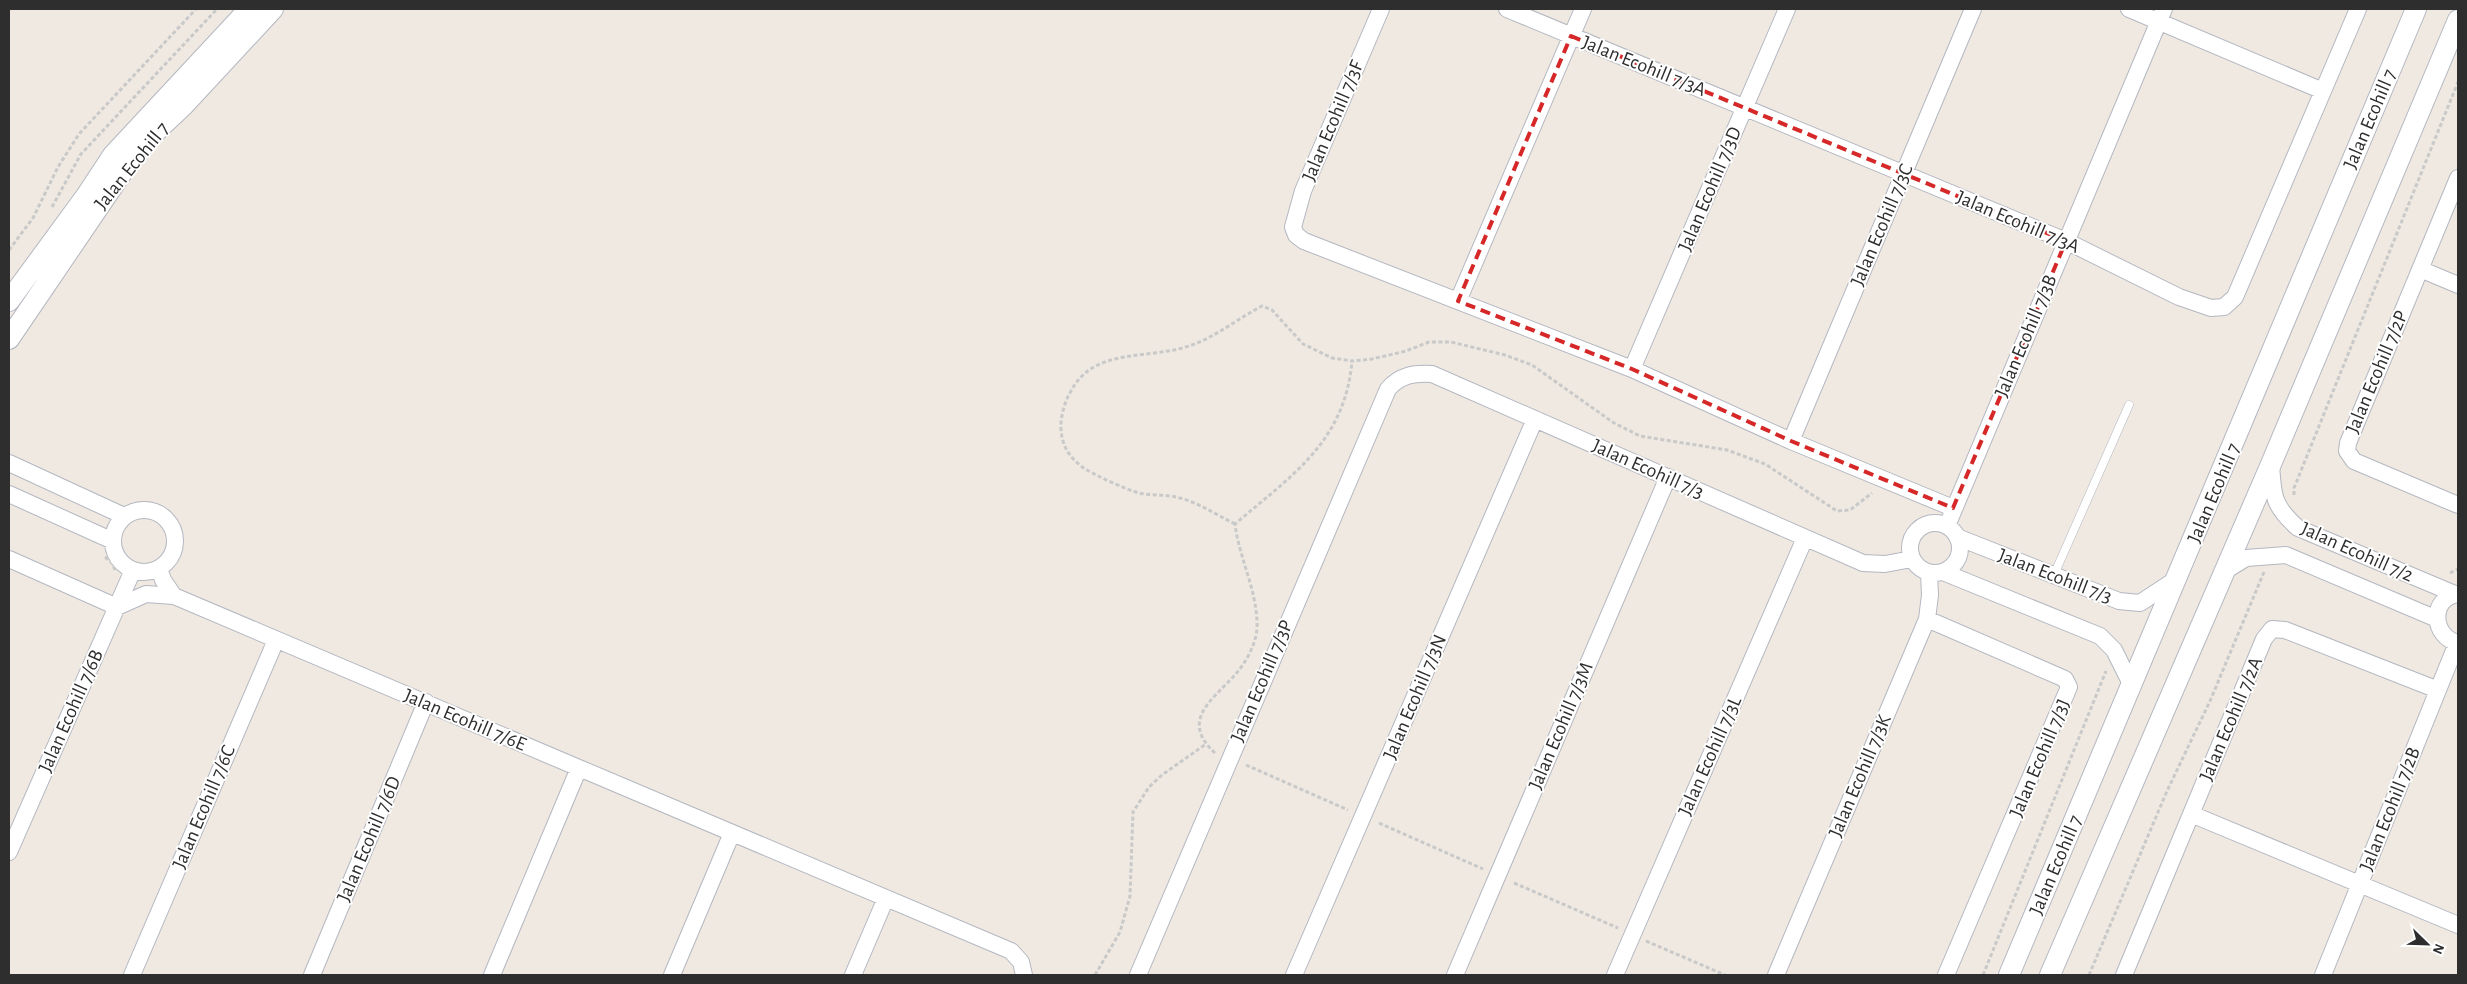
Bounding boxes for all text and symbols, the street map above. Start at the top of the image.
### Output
street label: Jalan Ecohill 7/3A [1579,32,1709,100]
street label: Jalan Ecohill 7/3F [1299,58,1367,184]
street label: Jalan Ecohill 7 [2340,66,2400,172]
street label: Jalan Ecohill 7 [91,118,173,214]
street label: Jalan Ecohill 7/3D [1675,124,1745,254]
street label: Jalan Ecohill 7/3C [1847,161,1917,289]
street label: Jalan Ecohill 7/3A [1954,187,2083,257]
street label: Jalan Ecohill 7/3B [1991,272,2061,400]
street label: Jalan Ecohill 7/2P [2342,308,2412,436]
street label: Jalan Ecohill 7/3 [1589,435,1707,503]
street label: Jalan Ecohill 7 [2184,440,2244,546]
street label: Jalan Ecohill 7/2 [2298,518,2416,586]
street label: Jalan Ecohill 7/3 [1995,545,2115,607]
street label: Jalan Ecohill 7/3P [1227,617,1297,745]
street label: Jalan Ecohill 7/3N [1380,632,1450,762]
street label: Jalan Ecohill 7/6B [35,647,107,775]
street label: Jalan Ecohill 7/2A [2196,654,2266,784]
street label: Jalan Ecohill 7/3M [1525,660,1597,792]
street label: Jalan Ecohill 7/6E [401,685,529,755]
street label: Jalan Ecohill 7/3L [1675,693,1746,819]
street label: Jalan Ecohill 7/3J [2006,696,2074,820]
street label: Jalan Ecohill 7/3K [1825,712,1895,840]
street label: Jalan Ecohill 7/6C [169,743,239,871]
street label: Jalan Ecohill 7/2B [2356,744,2424,874]
street label: Jalan Ecohill 7/6D [334,773,404,905]
street label: Jalan Ecohill 7 [2026,812,2086,918]
north arrow [2402,919,2452,969]
text: N [2430,941,2446,956]

